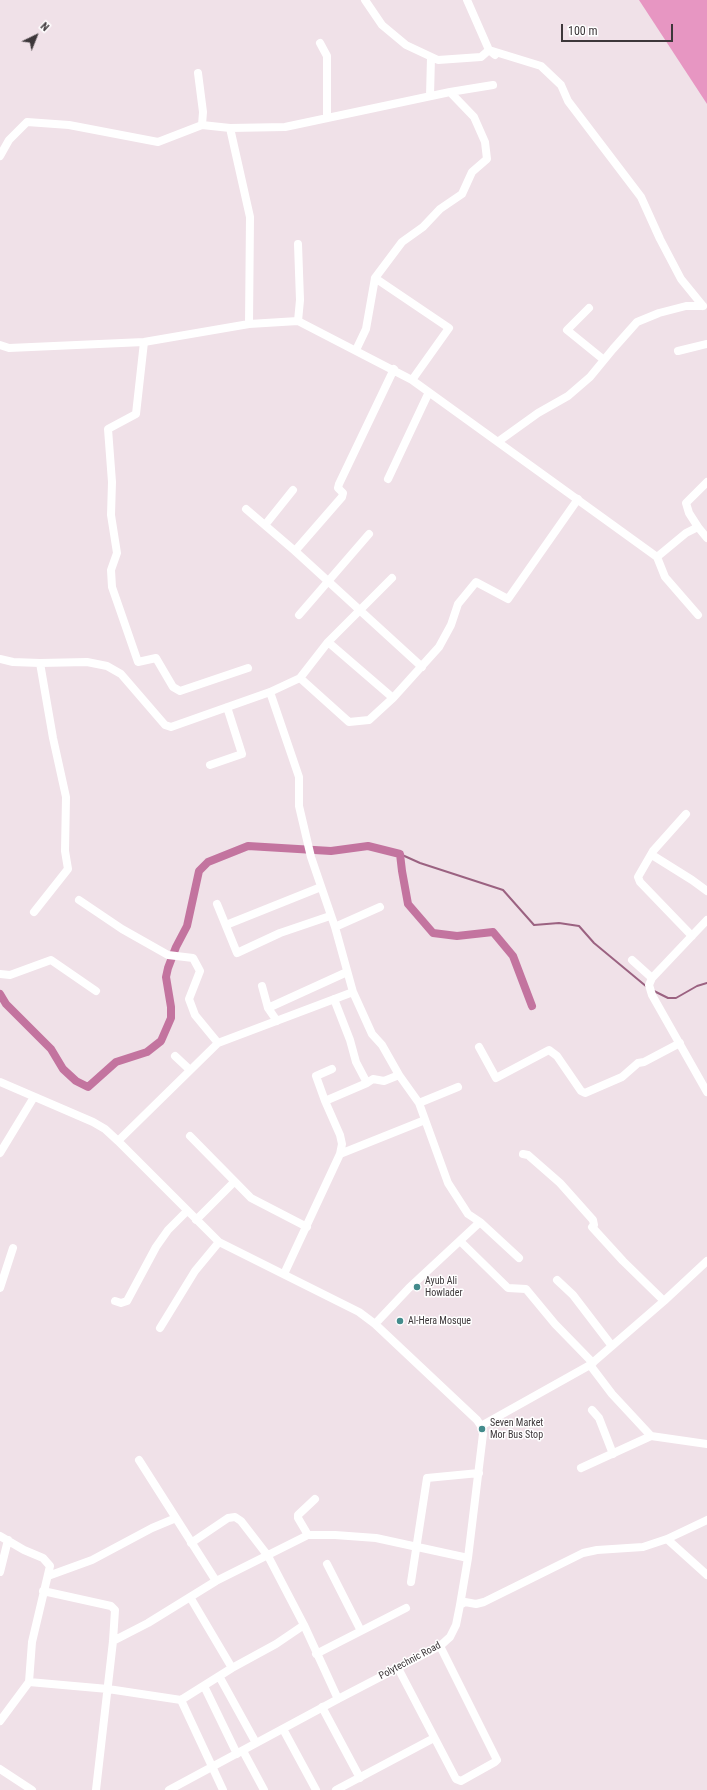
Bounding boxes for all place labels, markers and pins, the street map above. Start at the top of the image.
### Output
place label: Ayub Ali Howlader [425,1275,462,1298]
marker: Ayub Ali Howlader [412,1282,422,1292]
place label: Al-Hera Mosque [408,1315,471,1327]
marker: Al-Hera Mosque [395,1316,405,1326]
place label: Seven Market Mor Bus Stop [490,1417,543,1440]
marker: Seven Market Mor Bus Stop [477,1424,487,1434]

